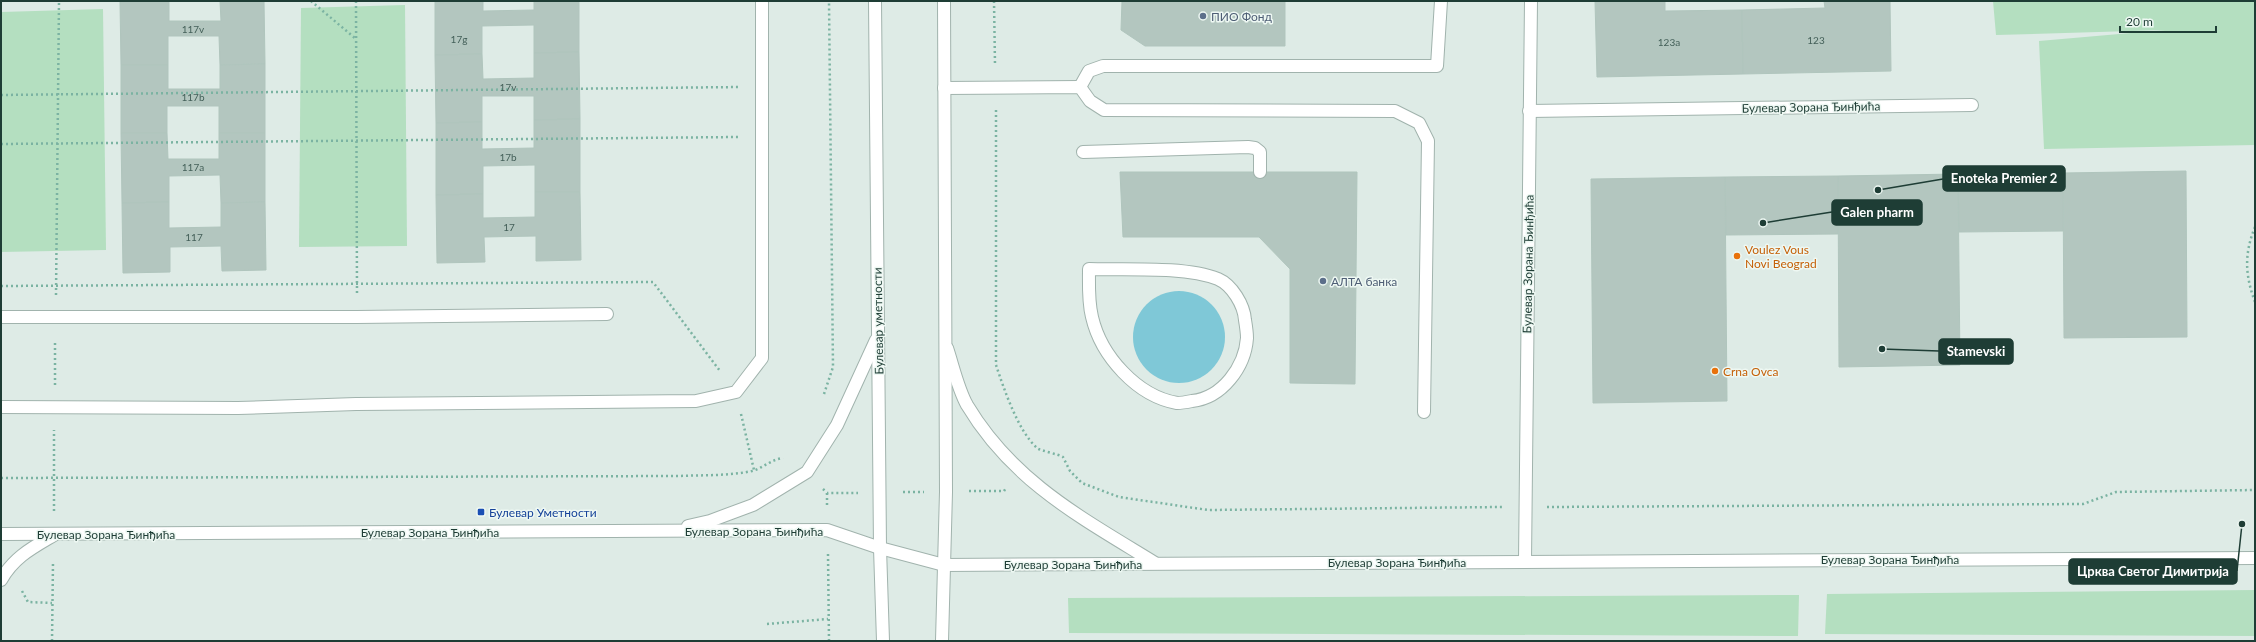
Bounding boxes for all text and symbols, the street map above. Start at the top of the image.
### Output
scale bar [2120,8,2216,34]
place label: ПИО Фонд [1211,9,1273,24]
marker: ПИО Фонд [1198,11,1208,21]
text: 20 m [2126,14,2153,29]
house number: 117v [182,23,205,35]
house number: 17g [451,33,467,45]
house number: 123 [1807,34,1825,46]
house number: 123a [1658,36,1680,48]
house number: 17v [500,81,517,93]
house number: 117b [181,91,205,103]
street label: Булевар Зорана Ђинђића [1742,98,1880,116]
house number: 17b [499,151,517,163]
house number: 117a [182,161,204,173]
callout: Enoteka Premier 2 [1943,166,2065,191]
text: Enoteka Premier 2 [1951,170,2057,186]
street label: Булевар Зорана Ђинђића [1519,195,1537,333]
callout: Galen pharm [1832,200,1922,225]
text: Galen pharm [1840,204,1914,220]
house number: 17 [503,221,515,233]
house number: 117 [185,231,203,243]
place label: Voulez Vous Novi Beograd [1745,242,1817,271]
marker: Voulez Vous Novi Beograd [1732,251,1742,261]
street label: Булевар уметности [870,267,886,375]
place label: АЛТА банка [1331,274,1397,289]
marker: АЛТА банка [1318,276,1328,286]
callout: Stamevski [1939,339,2013,364]
text: Stamevski [1947,343,2005,359]
place label: Crna Ovca [1723,364,1778,379]
marker: Crna Ovca [1710,366,1720,376]
place label: Булевар Уметности [489,505,597,520]
marker: Булевар Уметности [476,507,486,517]
street label: Булевар Зорана Ђинђића [685,524,823,539]
street label: Булевар Зорана Ђинђића [361,525,499,540]
street label: Булевар Зорана Ђинђића [37,527,175,542]
street label: Булевар Зорана Ђинђића [1821,552,1959,567]
street label: Булевар Зорана Ђинђића [1328,555,1466,570]
street label: Булевар Зорана Ђинђића [1004,557,1142,572]
callout: Црква Светог Димитрија [2069,559,2237,584]
text: Црква Светог Димитрија [2077,563,2229,579]

